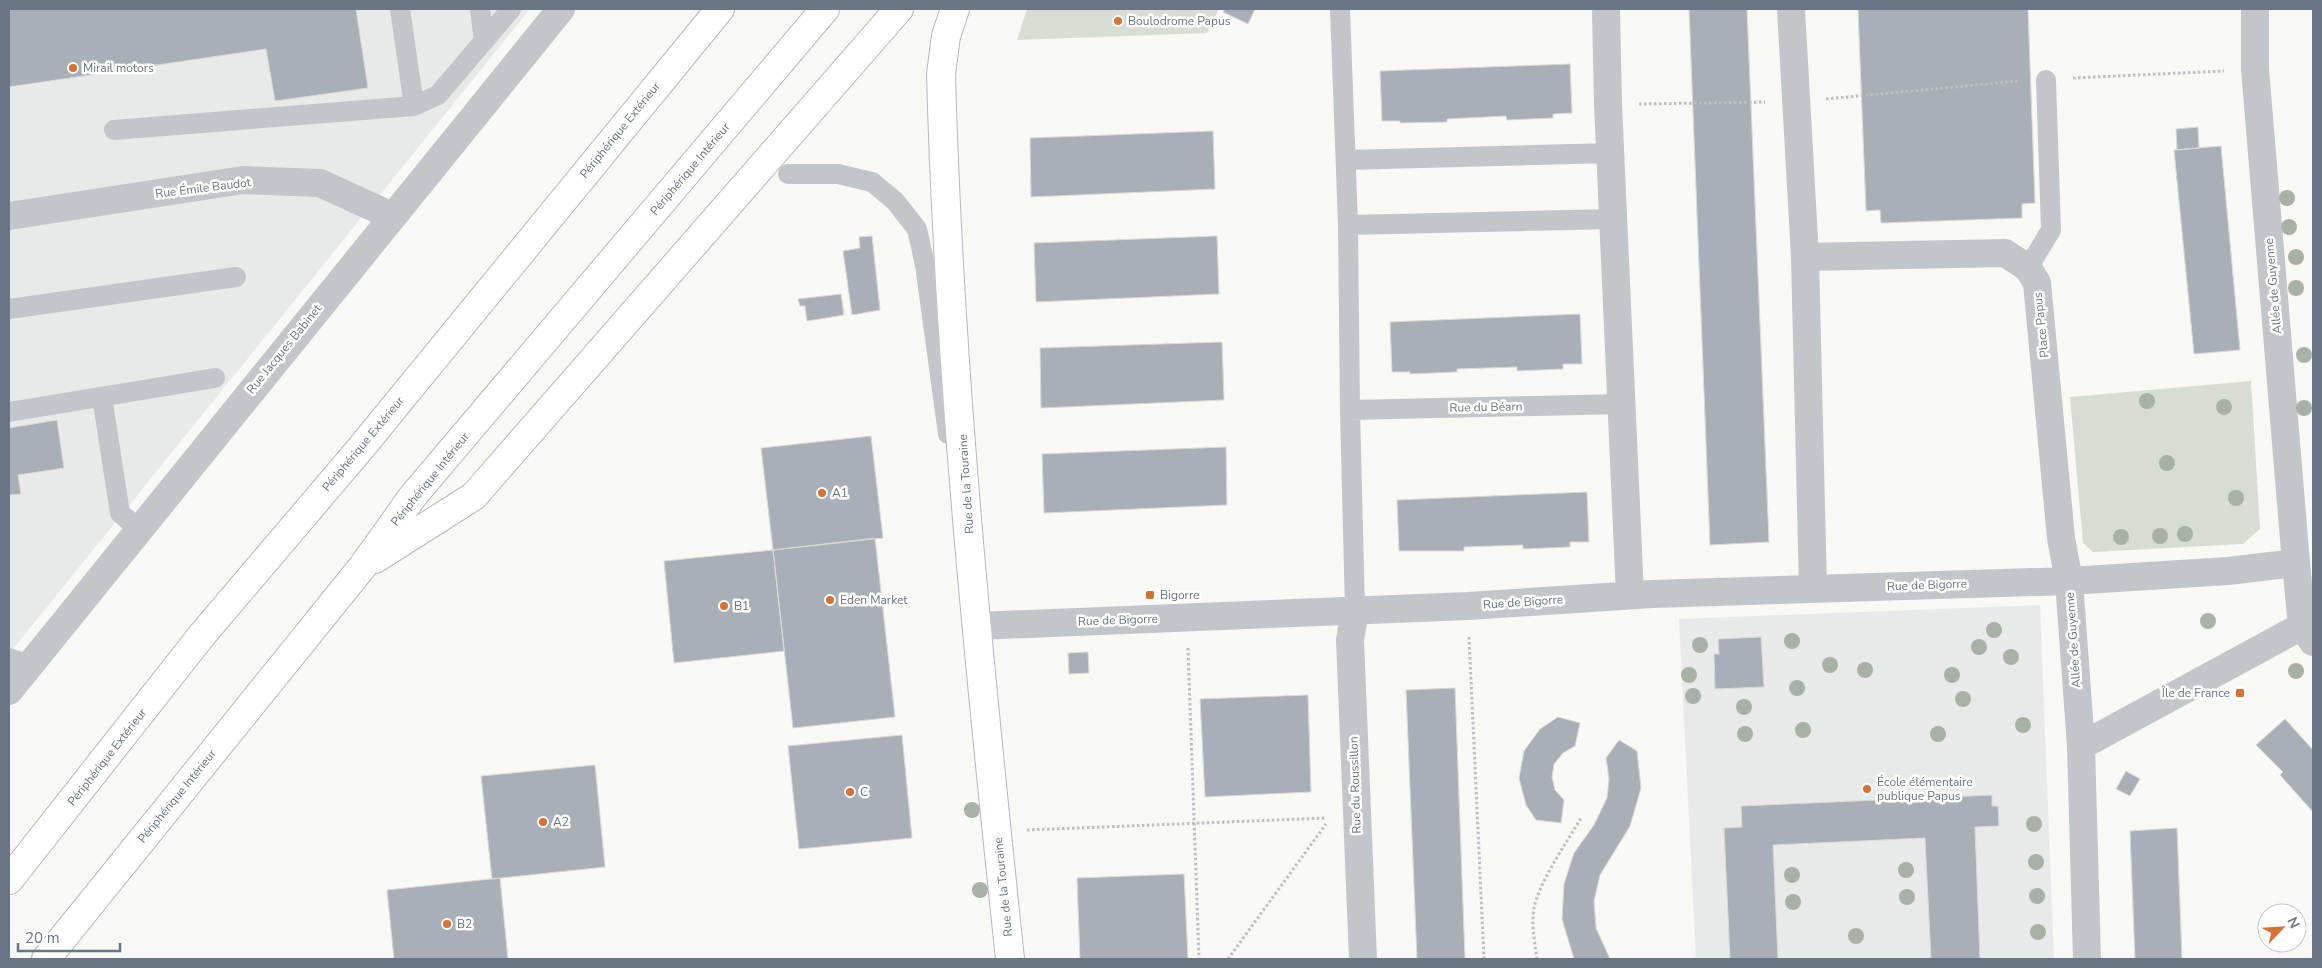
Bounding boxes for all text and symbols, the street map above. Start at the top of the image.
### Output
place label: Boulodrome Papus [1128,13,1231,29]
marker: Boulodrome Papus [1112,15,1124,27]
place label: Mirail motors [83,60,154,76]
marker: Mirail motors [67,62,79,74]
street label: Périphérique Extérieur [576,78,664,181]
street label: Périphérique Intérieur [647,119,734,219]
street label: Rue Émile Baudot [154,174,253,202]
street label: Allée de Guyenne [2261,237,2285,335]
street label: Place Papus [2030,291,2052,358]
street label: Rue Jacques Babinet [243,300,325,397]
street label: Périphérique Extérieur [318,393,408,495]
street label: Rue du Béarn [1449,398,1523,416]
street label: Périphérique Intérieur [387,428,473,529]
street label: Rue de la Touraine [955,434,977,534]
place label: A1 [832,485,848,501]
marker: A1 [816,487,828,499]
street label: Rue de Bigorre [1887,576,1967,594]
place label: Bigorre [1160,587,1200,603]
marker: Bigorre [1144,589,1156,601]
street label: Rue de Bigorre [1482,591,1564,613]
place label: Eden Market [840,592,908,608]
street label: Allée de Guyenne [2062,592,2084,688]
marker: Eden Market [824,594,836,606]
place label: B1 [734,598,749,614]
marker: B1 [718,600,730,612]
street label: Rue de Bigorre [1078,611,1158,629]
place label: Île de France [2161,685,2230,701]
marker: Île de France [2234,687,2246,699]
street label: Périphérique Extérieur [64,704,151,809]
street label: Rue du Roussillon [1345,736,1365,834]
street label: Périphérique Intérieur [134,745,220,846]
place label: École élémentaire publique Papus [1877,774,1973,804]
marker: École élémentaire publique Papus [1861,783,1873,795]
place label: C [860,784,868,800]
marker: C [844,786,856,798]
place label: A2 [553,814,569,830]
marker: A2 [537,816,549,828]
street label: Rue de la Touraine [990,836,1016,938]
north arrow [2257,903,2307,953]
text: N [2283,914,2304,931]
place label: B2 [457,916,472,932]
marker: B2 [441,918,453,930]
scale bar [18,920,120,952]
text: 20 m [25,928,60,948]

